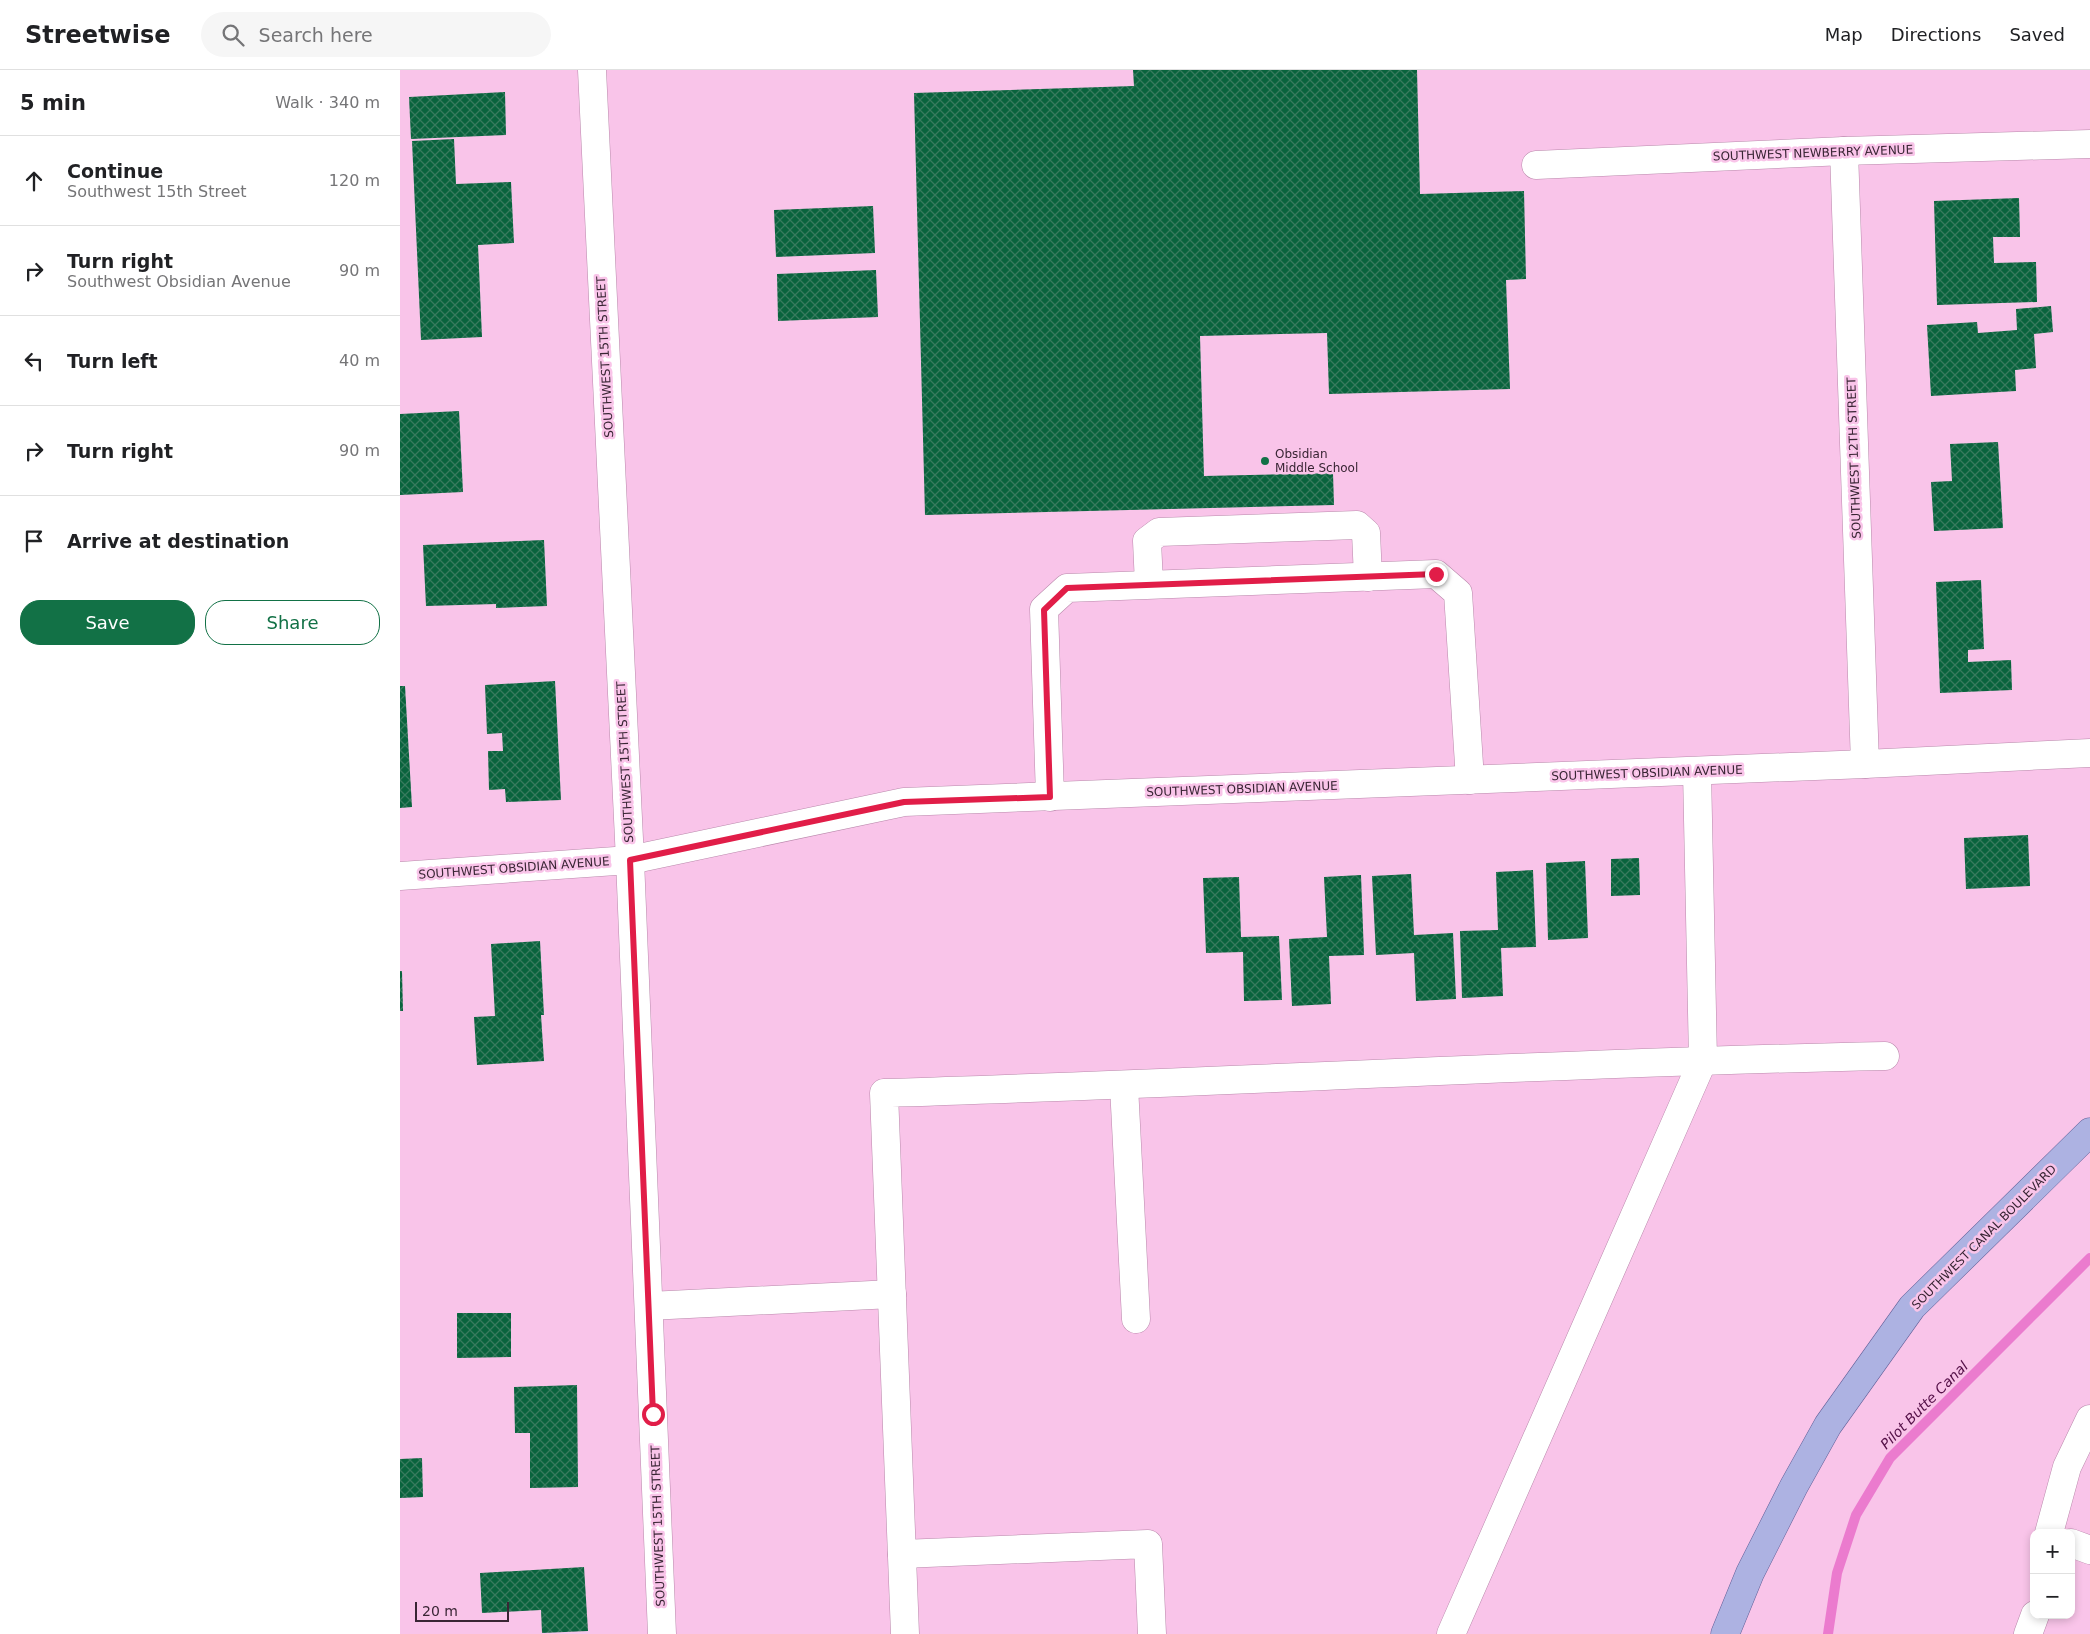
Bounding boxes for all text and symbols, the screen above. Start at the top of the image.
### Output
search box [201,12,551,57]
text: Streetwise [25,21,171,49]
icon: search [219,21,247,49]
text: Search here [259,24,373,46]
text: Map [1825,24,1863,45]
text: Directions [1891,24,1981,45]
text: Saved [2009,24,2065,45]
text: 5 min [20,91,86,115]
text: Walk · 340 m [275,93,380,112]
street label: SOUTHWEST NEWBERRY AVENUE [1713,143,1913,163]
text: Continue [67,160,163,182]
icon: ahead [20,167,48,195]
text: 120 m [329,171,380,190]
text: Southwest 15th Street [67,182,247,201]
text: Turn right [67,250,173,272]
icon: right [20,257,48,285]
text: 90 m [339,261,380,280]
text: Southwest Obsidian Avenue [67,272,291,291]
street label: SOUTHWEST 15TH STREET [594,275,616,438]
icon: left [20,347,48,375]
text: Turn left [67,350,158,372]
text: 40 m [339,351,380,370]
street label: SOUTHWEST 12TH STREET [1844,376,1864,539]
icon: right [20,437,48,465]
text: Turn right [67,440,173,462]
text: 90 m [339,441,380,460]
place label: Obsidian Middle School [1275,447,1358,475]
marker: Obsidian Middle School [1259,455,1271,467]
icon: arrive [20,527,48,555]
text: Arrive at destination [67,530,289,552]
route end [1425,563,1448,586]
button: Save [20,600,195,645]
button: Share [205,600,380,645]
street label: SOUTHWEST 15TH STREET [614,680,636,843]
street label: SOUTHWEST OBSIDIAN AVENUE [1551,763,1743,783]
street label: SOUTHWEST OBSIDIAN AVENUE [1146,779,1338,799]
street label: SOUTHWEST OBSIDIAN AVENUE [418,854,610,882]
street label: SOUTHWEST CANAL BOULEVARD [1909,1162,2059,1312]
water label: Pilot Butte Canal [1877,1358,1971,1452]
route start [642,1403,665,1426]
street label: SOUTHWEST 15TH STREET [648,1444,668,1607]
map controls [2030,1529,2075,1619]
button: + [2030,1529,2075,1574]
button: − [2030,1574,2075,1619]
scale bar [415,1599,509,1622]
text: 20 m [422,1603,458,1619]

